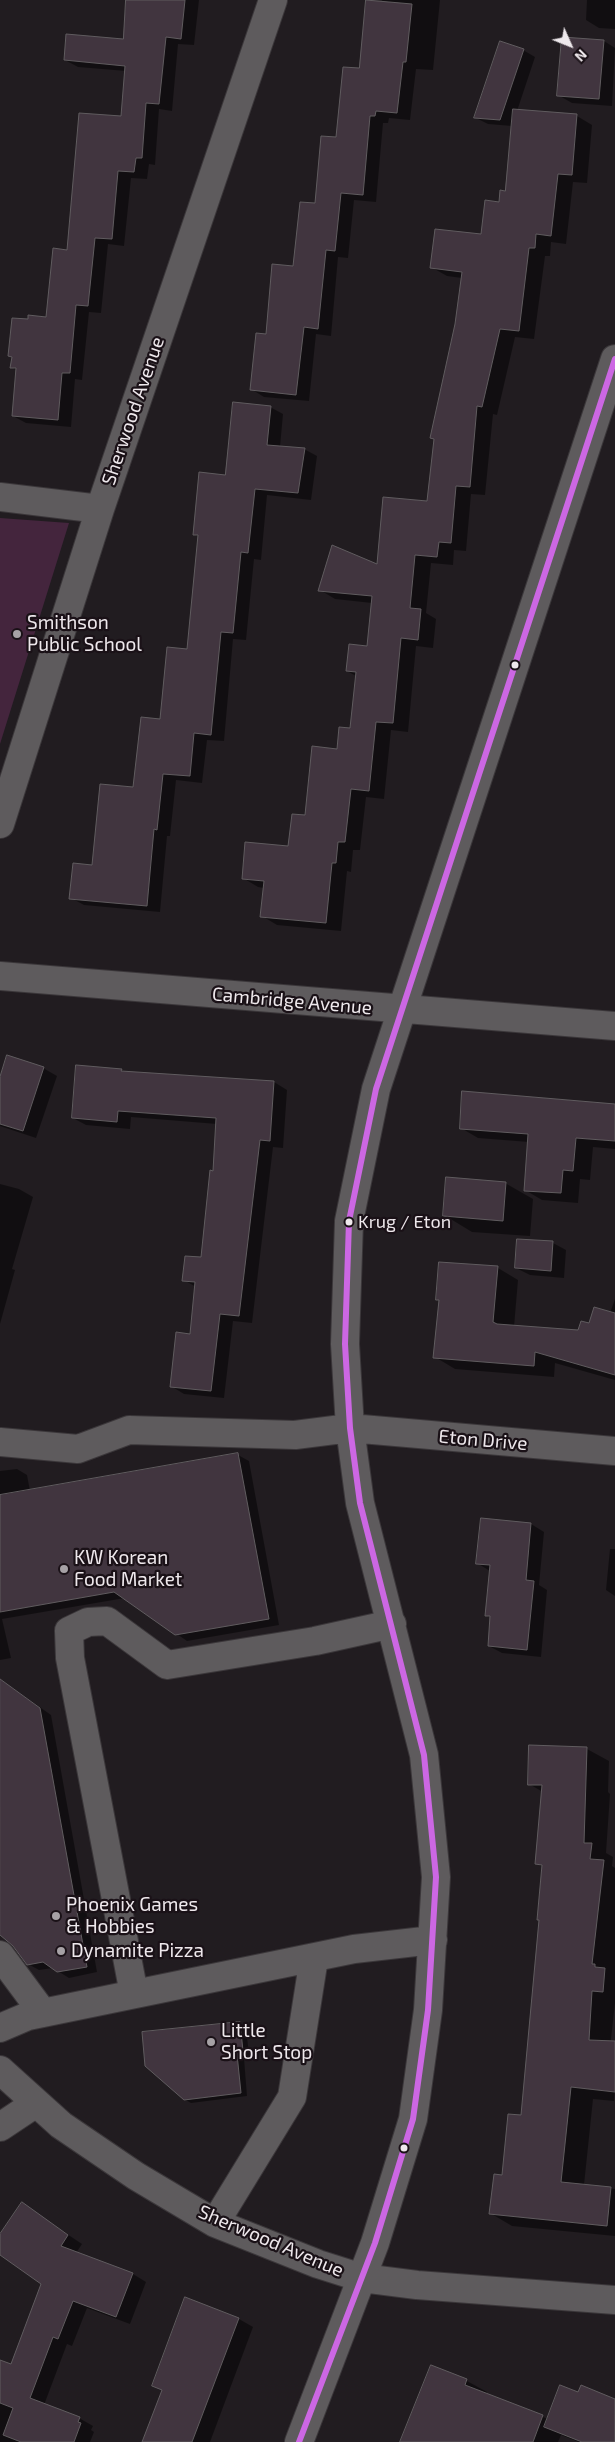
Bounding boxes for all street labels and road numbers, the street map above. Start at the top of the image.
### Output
street label: Sherwood Avenue [97,334,169,488]
street label: Cambridge Avenue [211,983,373,1019]
street label: Eton Drive [438,1425,528,1455]
street label: Sherwood Avenue [195,2200,347,2282]

